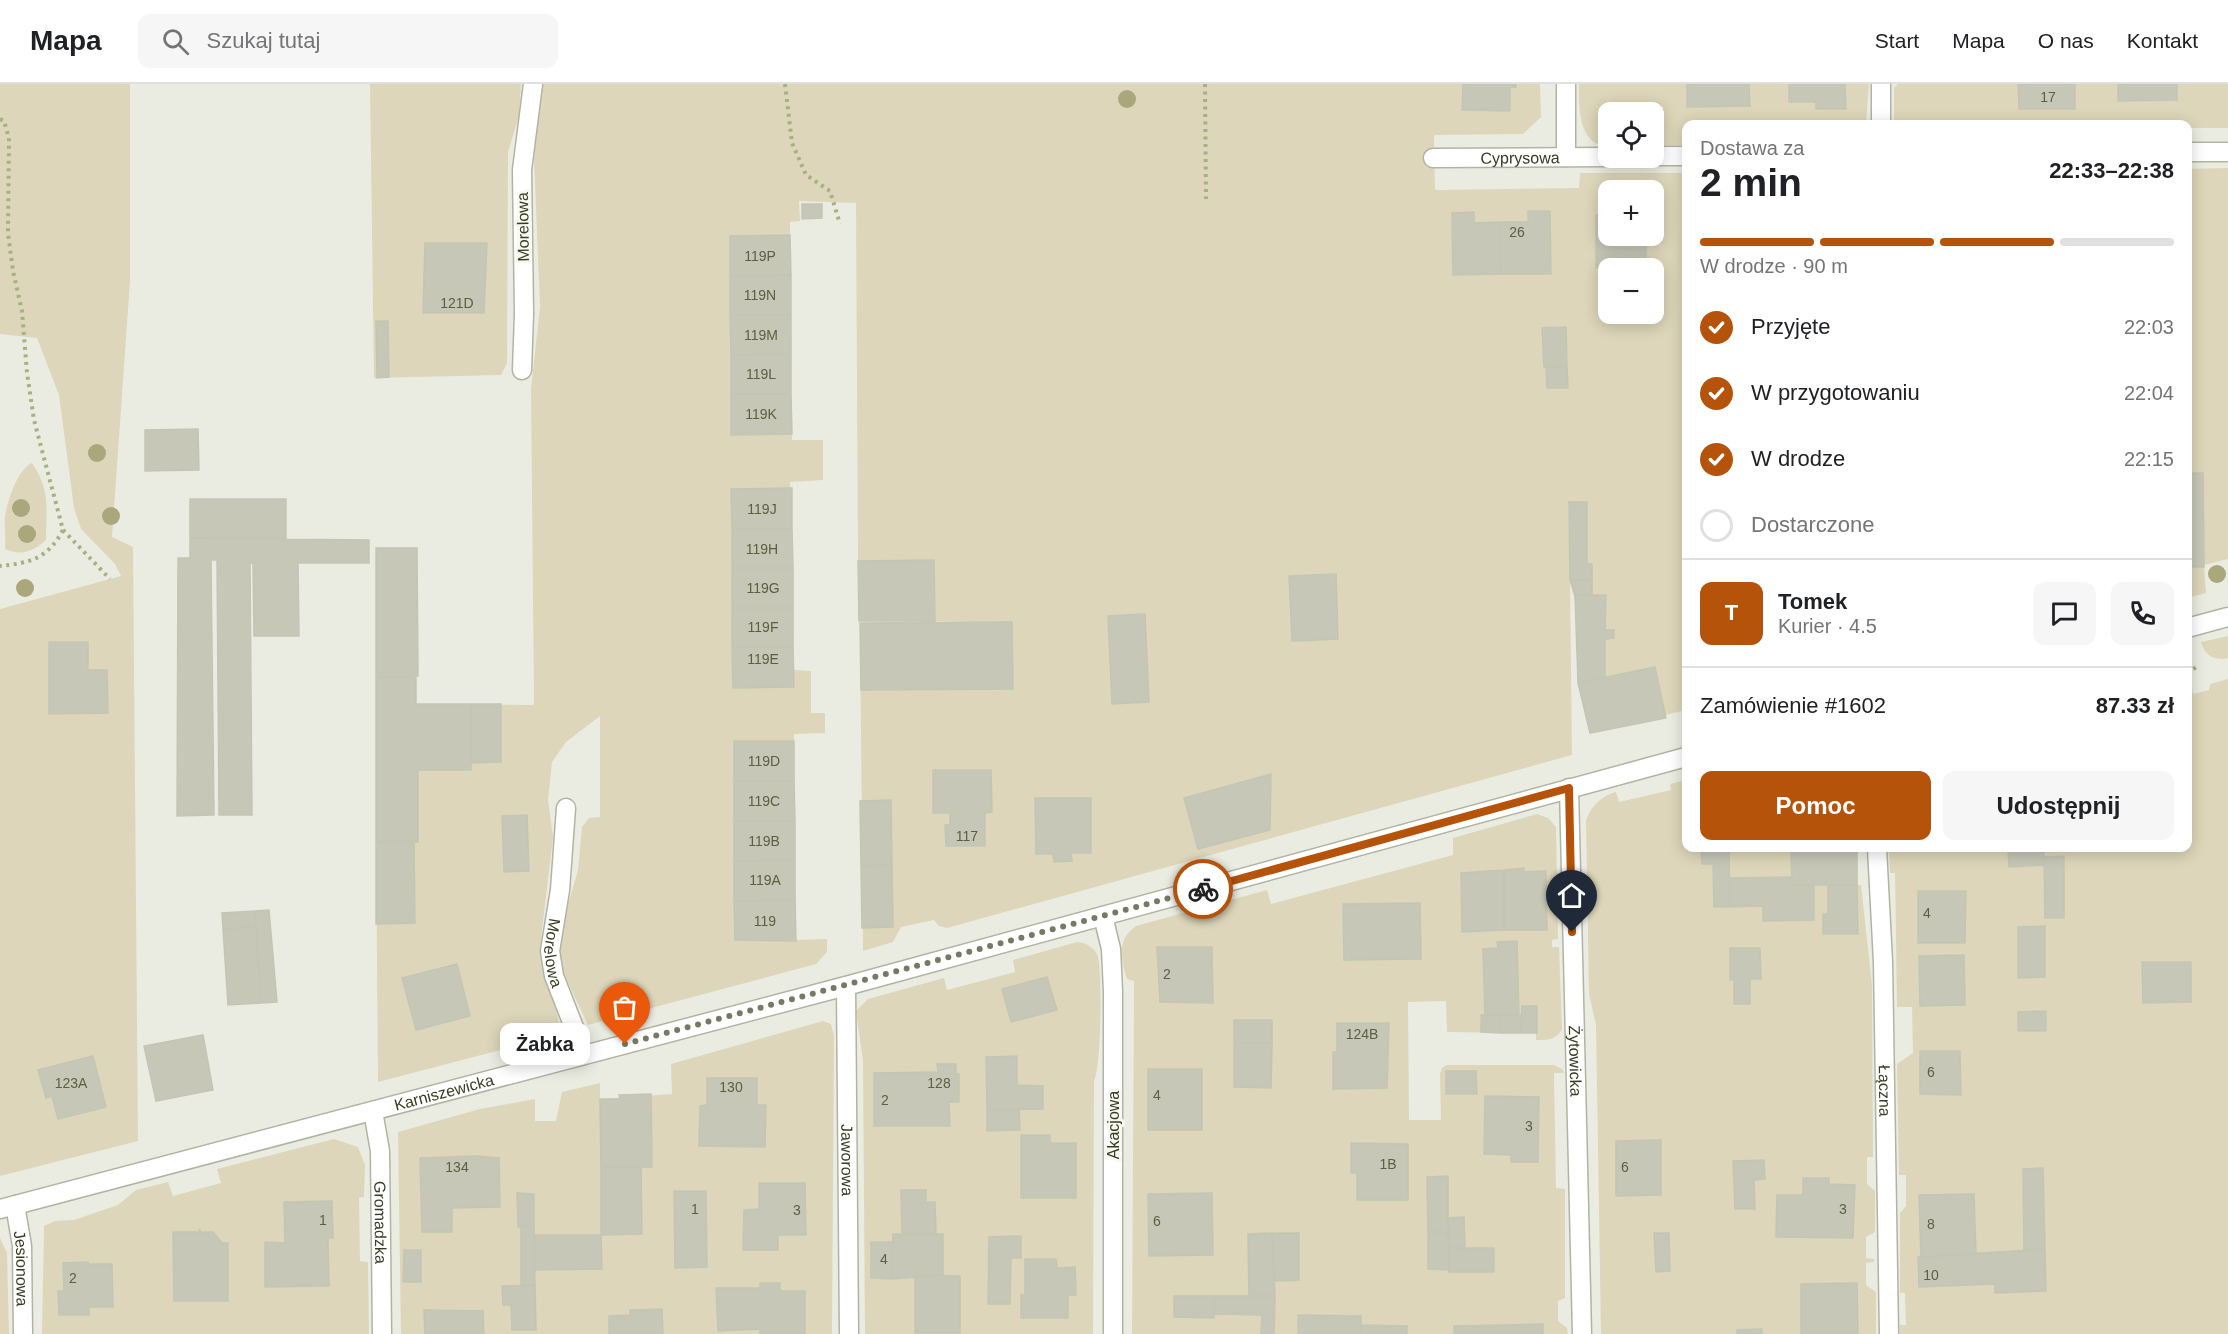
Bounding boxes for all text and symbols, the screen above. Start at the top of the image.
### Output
search box [138,14,558,68]
text: Mapa [30,25,102,56]
icon: search [159,25,192,58]
text: Szukaj tutaj [207,28,320,53]
text: Start [1875,29,1919,52]
text: Mapa [1952,29,2005,52]
text: O nas [2038,29,2094,52]
text: Kontakt [2127,29,2198,52]
house number: 17 [2040,89,2056,105]
map controls [1598,102,1664,324]
button: locate [1598,102,1664,168]
text: Dostawa za [1700,137,1805,159]
street label: Cyprysowa [1480,149,1560,166]
text: 22:33–22:38 [2049,158,2174,183]
text: 2 min [1700,161,1802,204]
button: + [1598,180,1664,246]
street label: Morelowa [514,192,532,262]
house number: 26 [1509,224,1525,240]
house number: 119P [744,248,776,264]
text: W drodze · 90 m [1700,255,1848,277]
button: − [1598,258,1664,324]
house number: 119N [744,287,776,303]
house number: 121D [440,295,474,311]
icon: check [1700,311,1733,344]
text: Przyjęte [1751,314,1830,339]
text: 22:03 [2124,316,2174,338]
house number: 119M [744,327,778,343]
house number: 119L [746,366,776,382]
icon: check [1700,377,1733,410]
text: W przygotowaniu [1751,380,1920,405]
text: 22:04 [2124,382,2174,404]
house number: 119K [745,406,777,422]
icon: check [1700,443,1733,476]
text: W drodze [1751,446,1845,471]
text: 22:15 [2124,448,2174,470]
house number: 119J [747,501,777,517]
text: Dostarczone [1751,512,1875,537]
house number: 119H [746,541,778,557]
house number: 119G [746,580,780,596]
button: chat [2033,582,2096,645]
button: phone [2111,582,2174,645]
text: Tomek [1778,589,1847,614]
text: T [1725,600,1738,625]
text: Kurier · 4.5 [1778,615,1877,637]
house number: 119F [748,619,778,635]
house number: 119E [747,651,779,667]
text: Zamówienie #1602 [1700,693,1886,718]
text: 87.33 zł [2096,693,2174,718]
house number: 119D [748,753,780,769]
button: Pomoc [1700,771,1931,840]
button: Udostępnij [1943,771,2174,840]
house number: 119C [748,793,780,809]
house number: 117 [956,828,978,844]
house number: 119B [748,833,780,849]
courier [1173,859,1233,919]
pin [1546,870,1597,932]
house number: 119A [749,872,781,888]
icon: bike [1187,873,1220,906]
icon: home [1555,879,1588,912]
house number: 4 [1923,905,1931,921]
house number: 119 [754,913,776,929]
street label: Morelowa [541,917,566,990]
house number: 2 [1163,966,1171,982]
pin [599,982,650,1044]
icon: bag [608,991,641,1024]
callout: Żabka [499,1023,589,1065]
street label: Żytowicka [1566,1025,1585,1097]
house number: 124B [1346,1026,1378,1042]
text: Żabka [516,1033,574,1055]
house number: 6 [1927,1064,1935,1080]
street label: Łączna [1876,1065,1894,1117]
street label: Karniszewicka [392,1071,496,1113]
house number: 123A [55,1075,88,1091]
house number: 128 [927,1075,951,1091]
house number: 130 [719,1079,743,1095]
house number: 4 [1153,1087,1161,1103]
street label: Akacjowa [1105,1091,1122,1159]
house number: 2 [881,1092,889,1108]
house number: 3 [1525,1118,1533,1134]
street label: Jaworowa [839,1124,856,1196]
house number: 1B [1379,1156,1397,1172]
house number: 134 [445,1159,469,1175]
house number: 6 [1621,1159,1629,1175]
street label: Gromadzka [372,1181,390,1264]
house number: 1 [691,1201,699,1217]
house number: 3 [1839,1201,1847,1217]
house number: 3 [793,1202,801,1218]
house number: 1 [319,1212,327,1228]
house number: 6 [1153,1213,1161,1229]
house number: 8 [1927,1216,1935,1232]
street label: Jesionowa [11,1229,31,1306]
house number: 4 [880,1251,888,1267]
house number: 10 [1923,1267,1939,1283]
house number: 2 [69,1270,77,1286]

